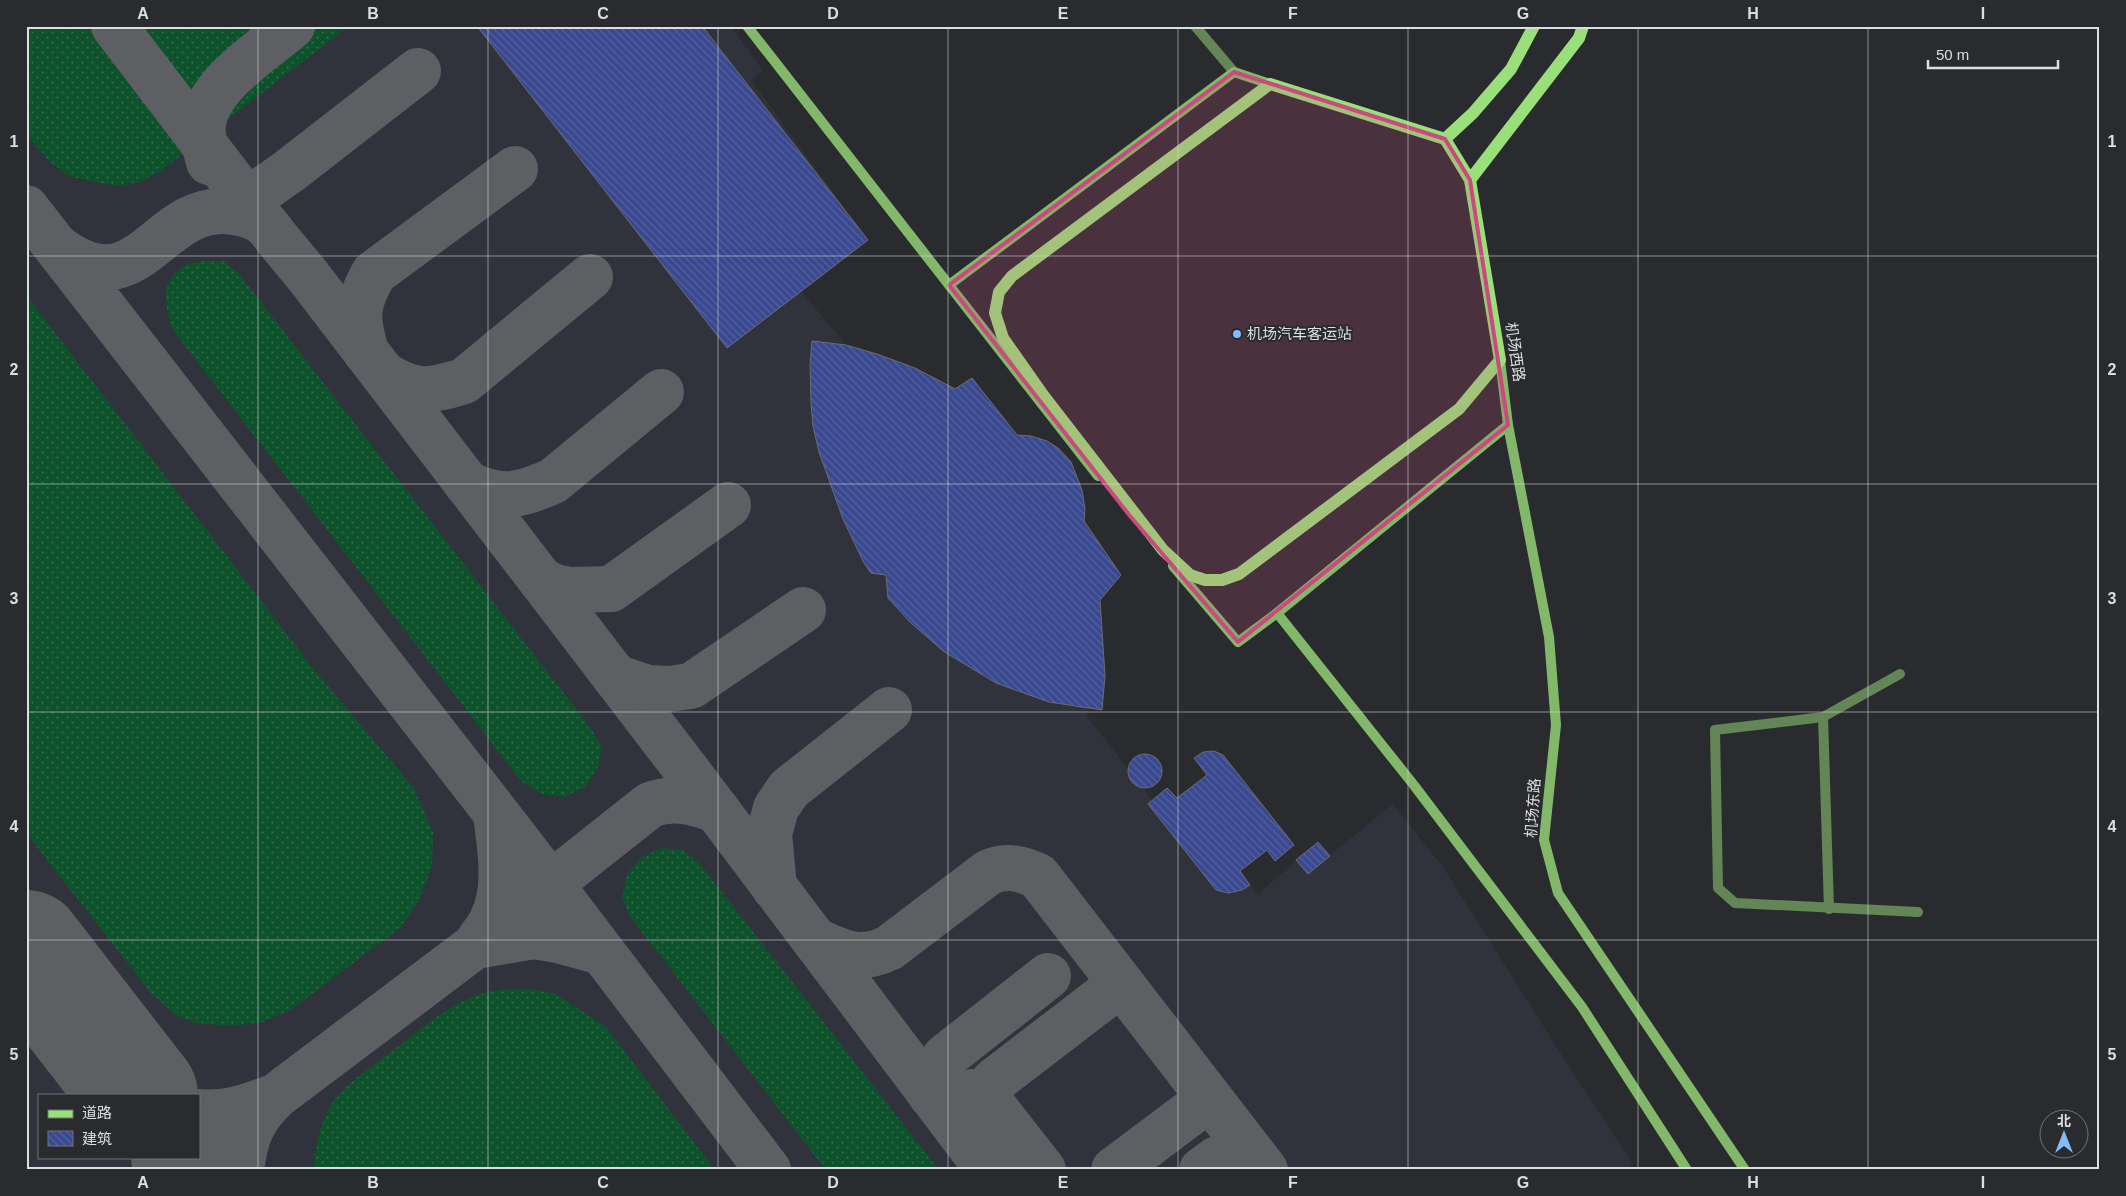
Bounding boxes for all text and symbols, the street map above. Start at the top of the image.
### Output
text: A [137,5,149,22]
text: B [367,5,379,22]
text: C [597,5,609,22]
text: D [827,5,839,22]
text: E [1058,5,1069,22]
text: F [1288,5,1298,22]
text: G [1517,5,1529,22]
text: H [1747,5,1759,22]
text: I [1981,5,1985,22]
scale bar [1928,38,2058,70]
text: 50 m [1936,46,1969,63]
text: 1 [10,133,19,150]
text: 1 [2108,133,2117,150]
street label: 机场西路 [1503,321,1528,383]
place label: 机场汽车客运站 [1247,325,1352,342]
marker: 机场汽车客运站 [1231,328,1243,340]
text: 2 [10,361,19,378]
text: 2 [2108,361,2117,378]
text: 3 [10,590,19,607]
text: 3 [2108,590,2117,607]
street label: 机场东路 [1522,777,1543,838]
text: 4 [10,818,19,835]
text: 4 [2108,818,2117,835]
text: 5 [10,1046,19,1063]
text: 5 [2108,1046,2117,1063]
legend [38,1094,200,1158]
text: 道路 [82,1104,112,1121]
north arrow [2038,1108,2088,1158]
text: 北 [2057,1113,2071,1129]
text: 建筑 [82,1130,112,1147]
text: A [137,1174,149,1191]
text: B [367,1174,379,1191]
text: C [597,1174,609,1191]
text: D [827,1174,839,1191]
text: E [1058,1174,1069,1191]
text: F [1288,1174,1298,1191]
text: G [1517,1174,1529,1191]
text: H [1747,1174,1759,1191]
text: I [1981,1174,1985,1191]

